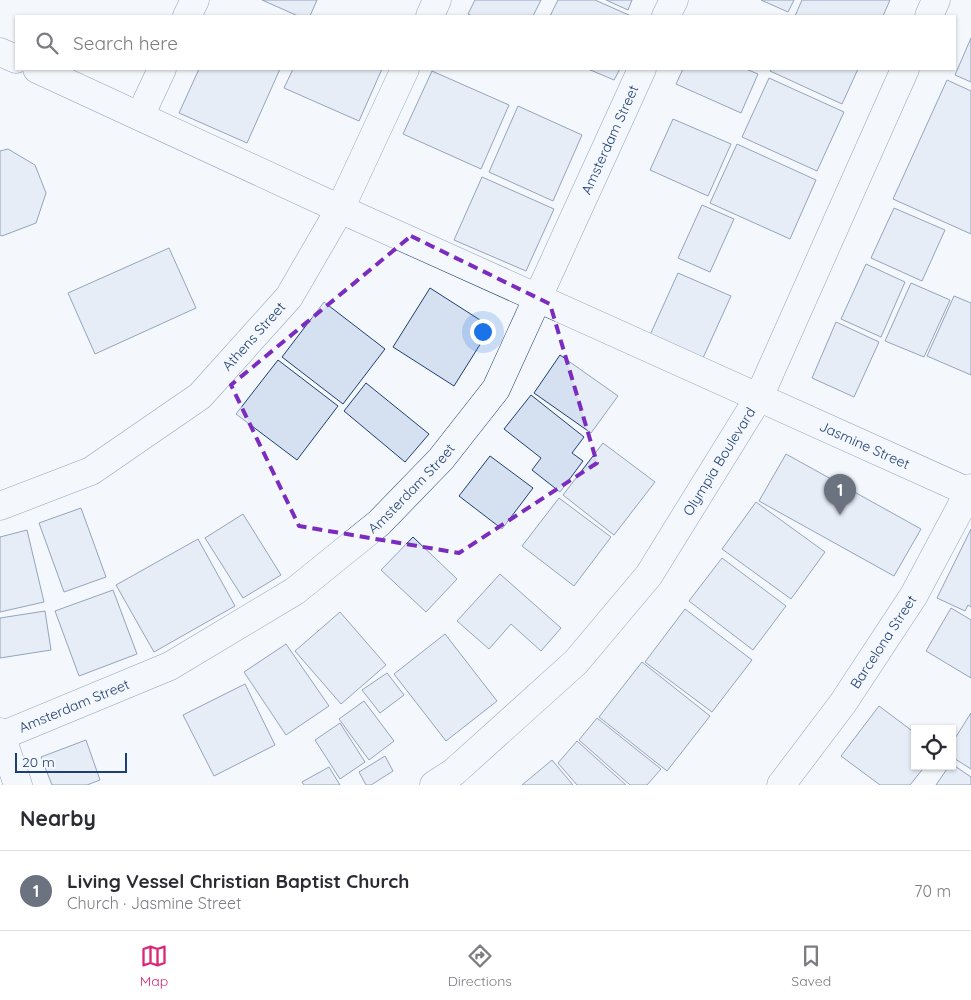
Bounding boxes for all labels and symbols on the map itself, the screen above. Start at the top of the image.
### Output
street label: Amsterdam Street [577,82,643,197]
street label: Athens Street [218,298,289,375]
your location [470,319,496,345]
street label: Olympia Boulevard [679,404,759,519]
street label: Jasmine Street [817,417,913,473]
street label: Amsterdam Street [364,440,459,537]
pin: 1 [824,474,856,515]
street label: Barcelona Street [846,591,921,692]
street label: Amsterdam Street [16,675,132,737]
scale bar [15,750,128,773]

